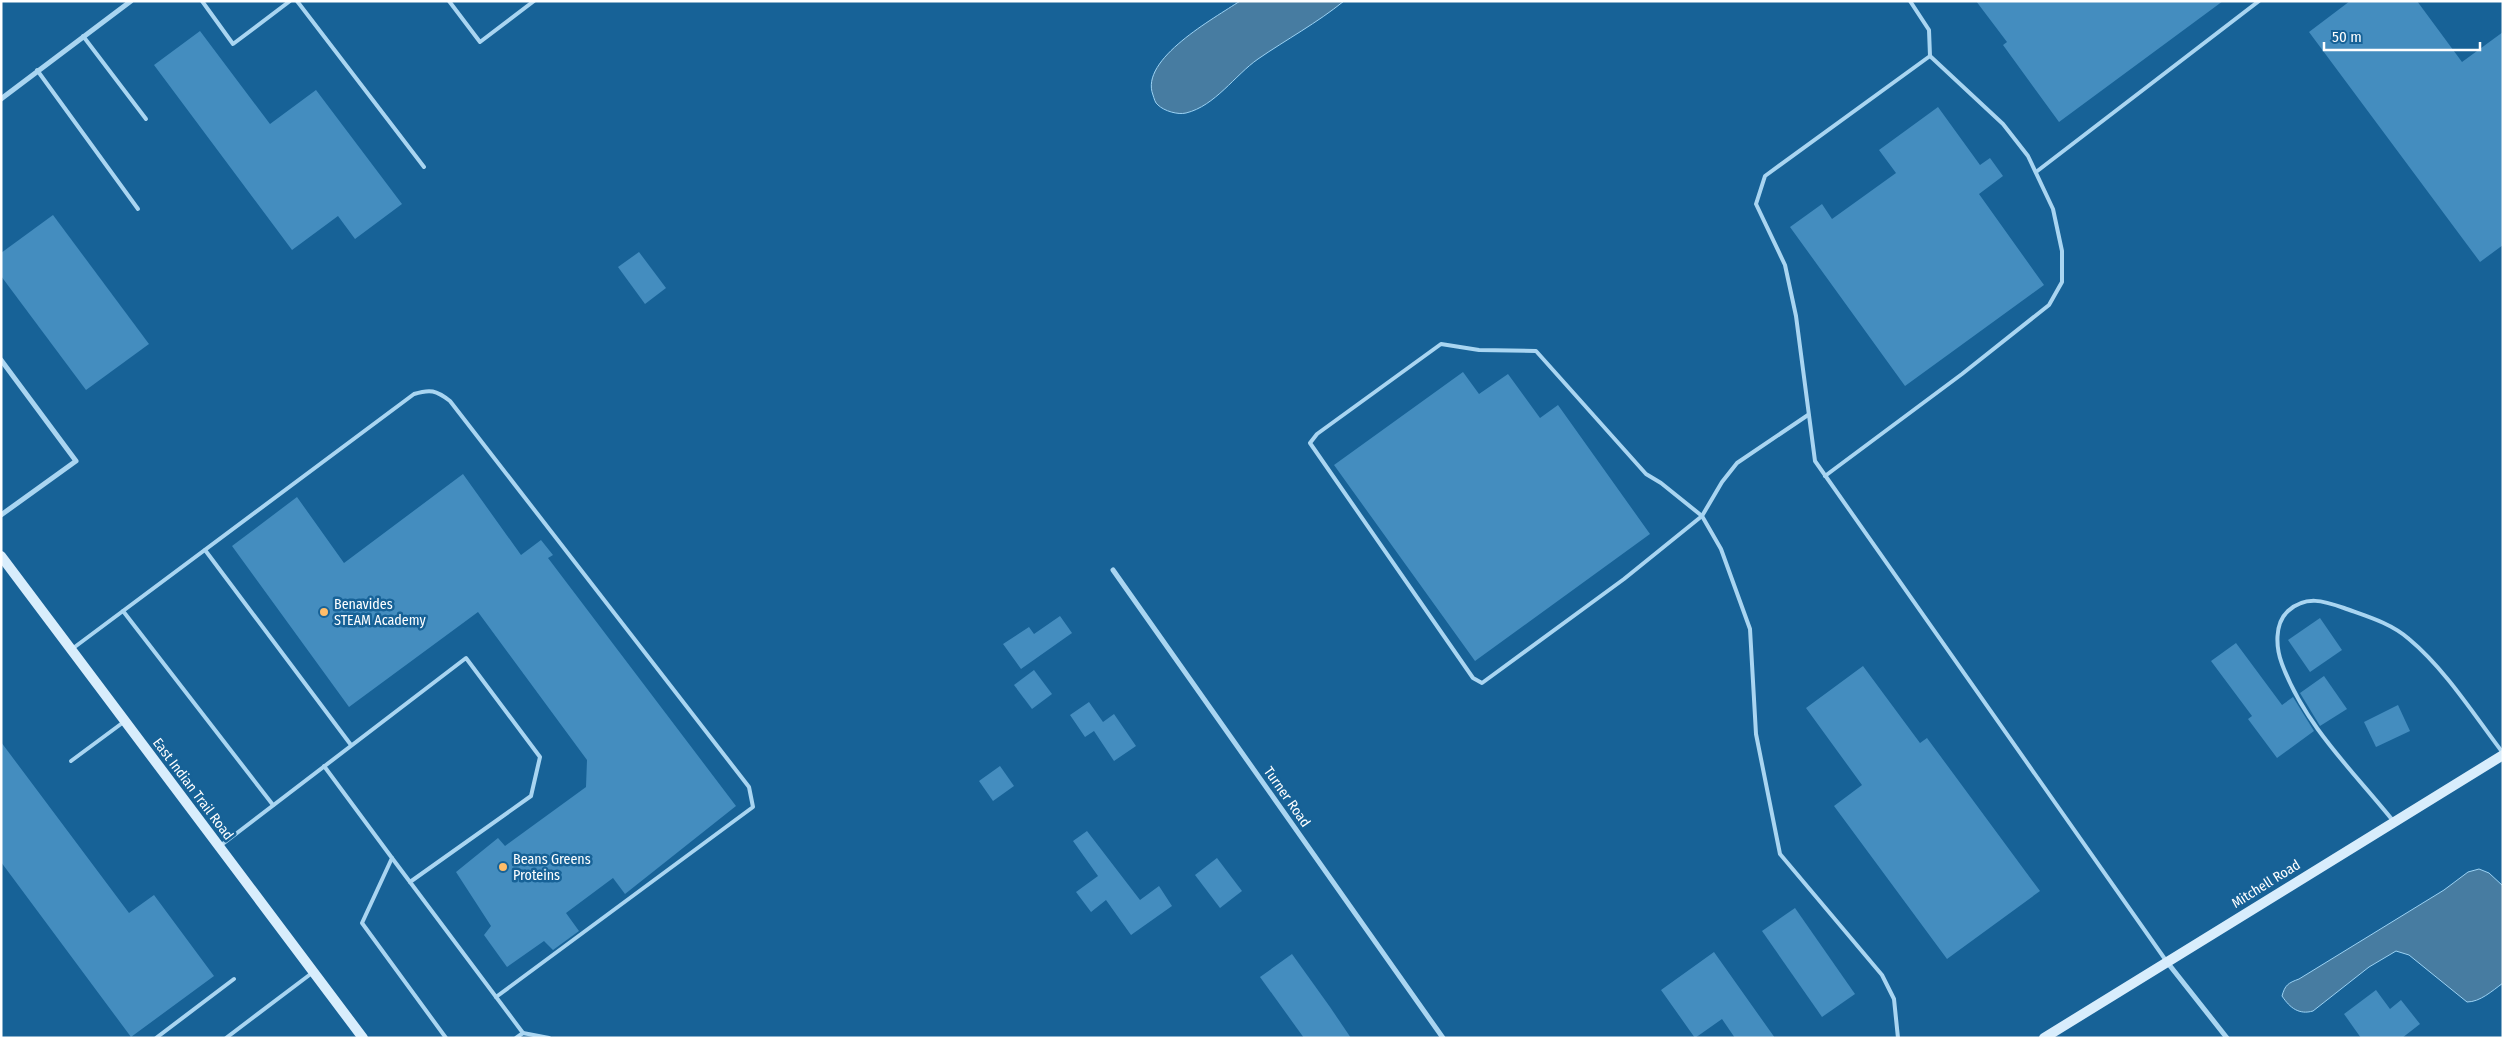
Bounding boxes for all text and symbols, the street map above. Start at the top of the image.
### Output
scale bar [2324,20,2480,52]
text: 50 m [2332,28,2362,46]
place label: Benavides STEAM Academy [334,596,426,629]
marker: Benavides STEAM Academy [318,606,330,618]
street label: East Indian Trail Road [149,735,237,843]
street label: Turner Road [1260,764,1314,830]
place label: Beans Greens Proteins [513,851,591,884]
street label: Mitchell Road [2228,856,2304,912]
marker: Beans Greens Proteins [497,861,509,873]

